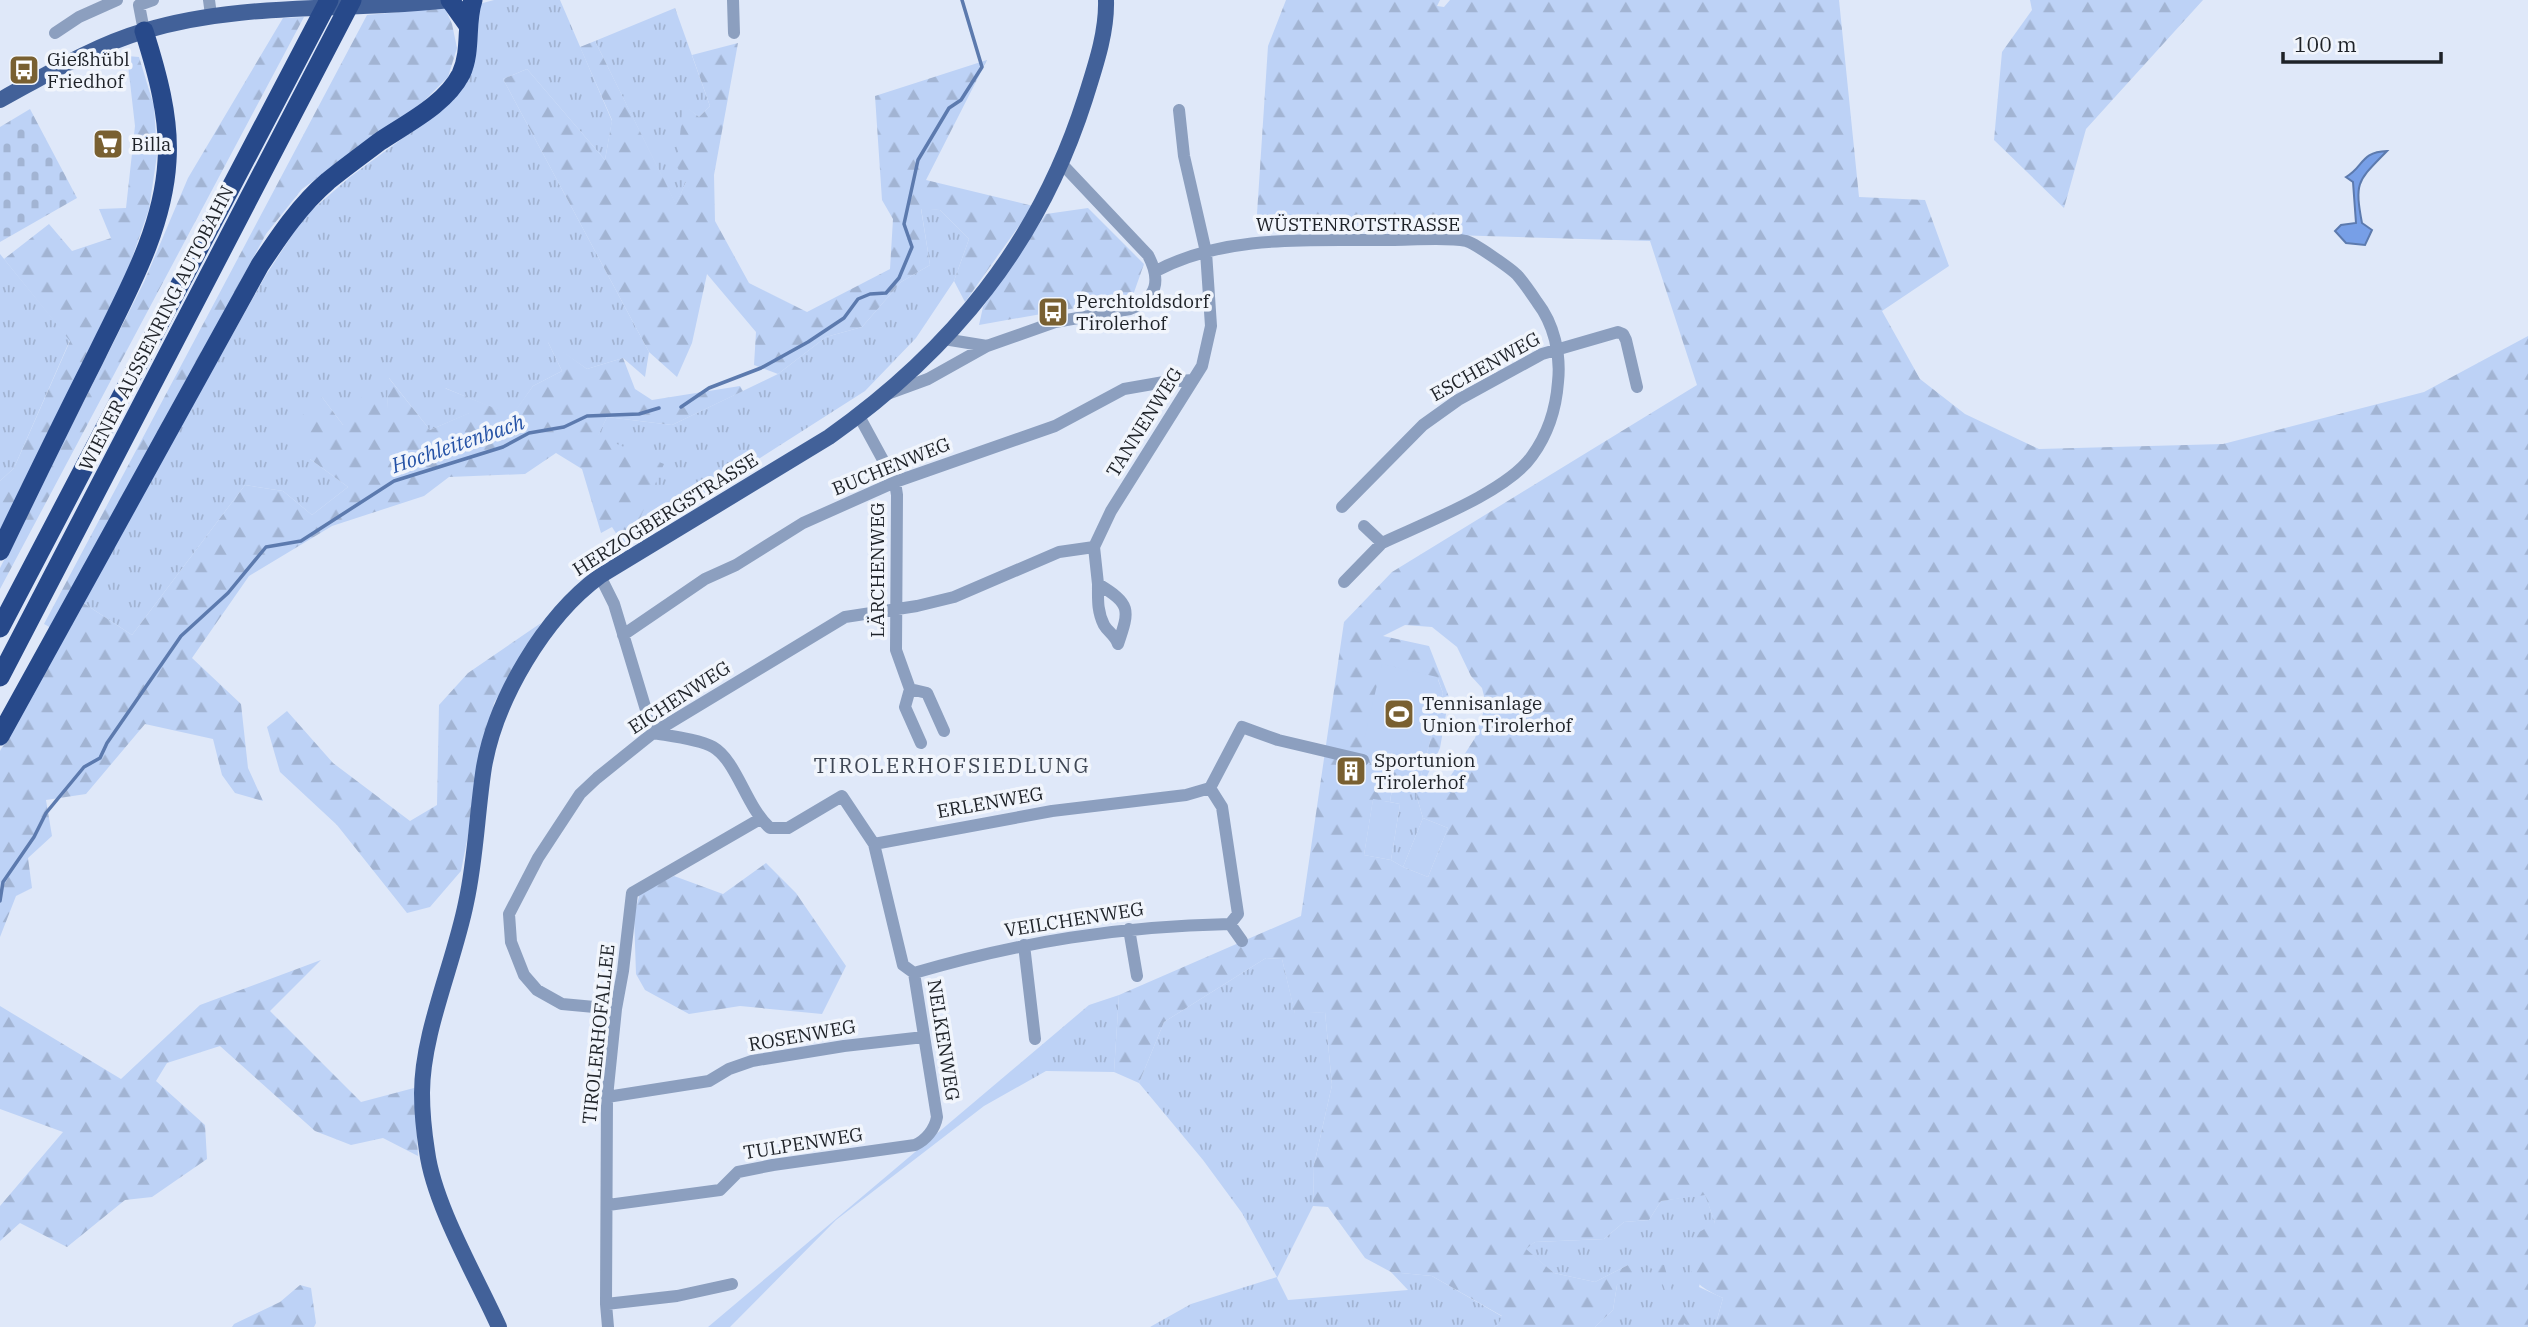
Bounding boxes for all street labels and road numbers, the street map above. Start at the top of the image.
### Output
street label: WIENER AUSSENRING AUTOBAHN [73,181,239,475]
street label: WÜSTENROTSTRASSE [1256,212,1460,236]
street label: ESCHENWEG [1426,326,1544,406]
street label: TANNENWEG [1101,363,1187,481]
street label: BUCHENWEG [828,431,954,501]
street label: HERZOGBERGSTRASSE [568,447,762,581]
street label: LÄRCHENWEG [865,502,889,638]
street label: EICHENWEG [623,655,735,739]
street label: ERLENWEG [935,781,1045,823]
street label: VEILCHENWEG [1003,896,1145,942]
street label: TIROLERHOFALLEE [577,943,619,1125]
street label: NELKENWEG [923,977,965,1103]
street label: ROSENWEG [746,1014,858,1056]
street label: TULPENWEG [741,1122,865,1164]

